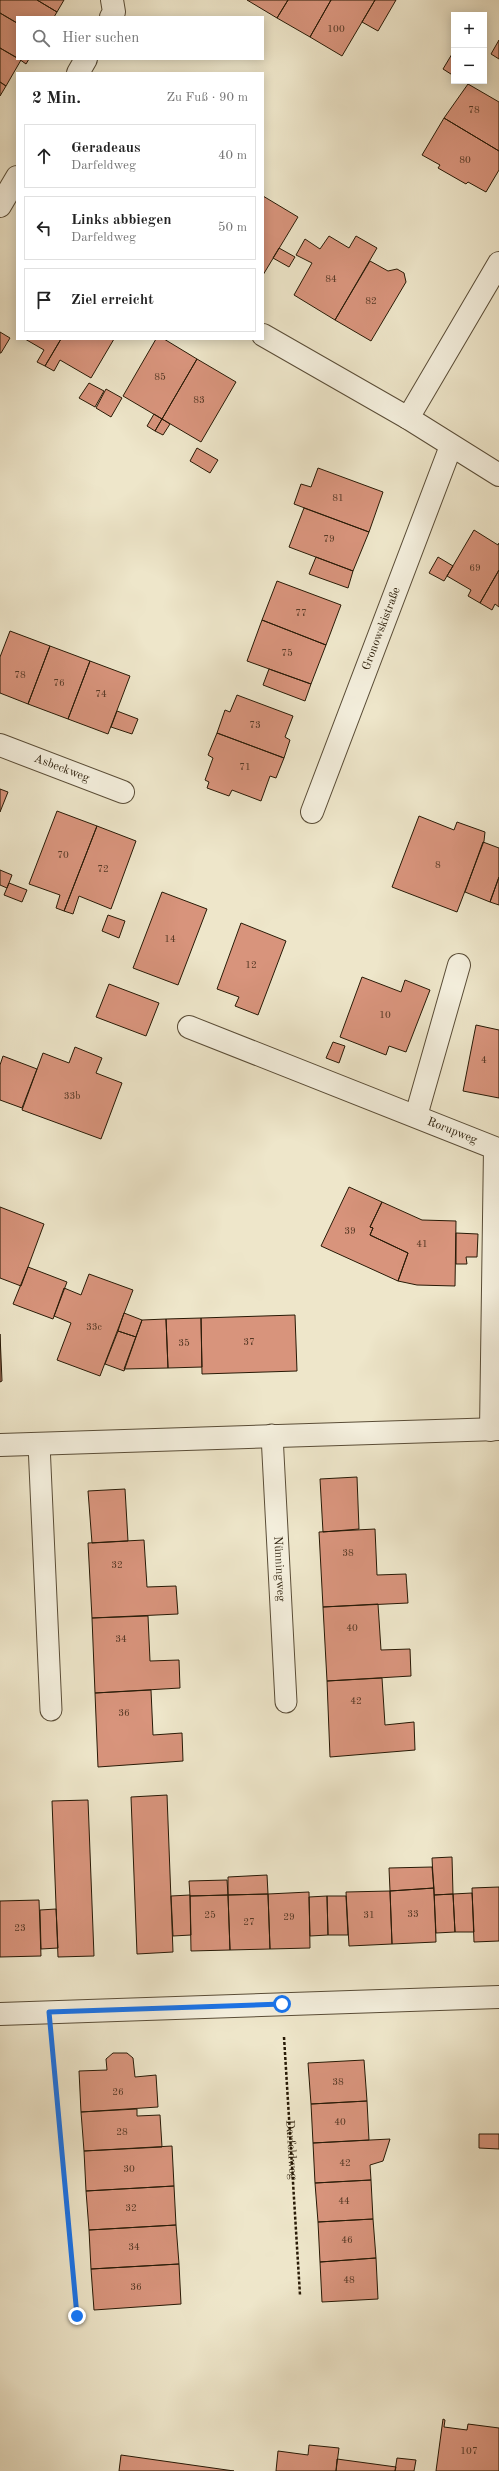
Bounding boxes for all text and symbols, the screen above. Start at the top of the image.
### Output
map controls [451,12,487,84]
button: + [451,12,487,48]
search box [16,16,264,60]
house number: 100 [327,24,345,34]
icon: search [30,27,52,49]
text: Hier suchen [62,31,139,46]
button: − [451,48,487,84]
text: 2 Min. [32,90,81,107]
text: Zu Fuß · 90 m [166,91,248,104]
house number: 78 [468,105,480,115]
text: Geradeaus [71,141,140,156]
icon: ahead [33,145,55,167]
text: 40 m [218,149,247,162]
house number: 80 [459,155,471,165]
text: Darfeldweg [71,159,136,172]
text: Links abbiegen [71,213,172,228]
icon: left [33,217,55,239]
text: 50 m [218,221,247,234]
text: Darfeldweg [71,231,136,244]
house number: 84 [325,274,337,284]
icon: arrive [33,289,55,311]
text: Ziel erreicht [71,293,154,308]
house number: 82 [365,296,377,306]
house number: 85 [154,372,166,382]
house number: 83 [193,395,205,405]
house number: 81 [332,493,344,503]
house number: 79 [323,534,335,544]
house number: 69 [469,563,481,573]
street label: Gronowskistraße [360,585,403,672]
house number: 77 [295,608,307,618]
house number: 75 [281,648,293,658]
house number: 78 [14,670,26,680]
house number: 76 [53,678,65,688]
house number: 74 [95,689,107,699]
house number: 73 [249,720,261,730]
street label: Asbeckweg [32,753,92,785]
house number: 71 [239,762,251,772]
house number: 70 [57,850,69,860]
house number: 8 [435,860,441,870]
house number: 72 [97,864,109,874]
house number: 14 [164,934,176,944]
house number: 12 [245,960,257,970]
house number: 10 [379,1010,391,1020]
house number: 4 [481,1055,487,1065]
house number: 33b [64,1091,80,1101]
street label: Rorupweg [425,1116,479,1147]
house number: 39 [344,1226,356,1236]
house number: 41 [416,1239,428,1249]
house number: 33c [86,1322,103,1332]
house number: 37 [243,1337,255,1347]
house number: 35 [178,1338,190,1348]
street label: Nünningweg [271,1536,287,1602]
house number: 38 [342,1548,354,1558]
house number: 32 [111,1560,123,1570]
house number: 40 [346,1623,358,1633]
house number: 34 [115,1634,127,1644]
house number: 42 [350,1696,362,1706]
house number: 36 [118,1708,130,1718]
house number: 33 [407,1909,419,1919]
house number: 25 [204,1910,216,1920]
house number: 31 [363,1910,375,1920]
house number: 29 [283,1912,295,1922]
house number: 27 [243,1917,255,1927]
house number: 23 [14,1923,26,1933]
route start [273,1995,291,2013]
house number: 38 [332,2077,344,2087]
house number: 26 [112,2087,124,2097]
house number: 40 [334,2117,346,2127]
street label: Darfeldweg [283,2119,299,2181]
house number: 28 [116,2127,128,2137]
house number: 42 [339,2158,351,2168]
house number: 30 [123,2164,135,2174]
house number: 44 [338,2196,350,2206]
house number: 32 [125,2203,137,2213]
house number: 46 [341,2235,353,2245]
house number: 34 [128,2242,140,2252]
house number: 48 [343,2275,355,2285]
house number: 36 [130,2282,142,2292]
route end [68,2307,86,2325]
house number: 107 [460,2446,478,2456]

